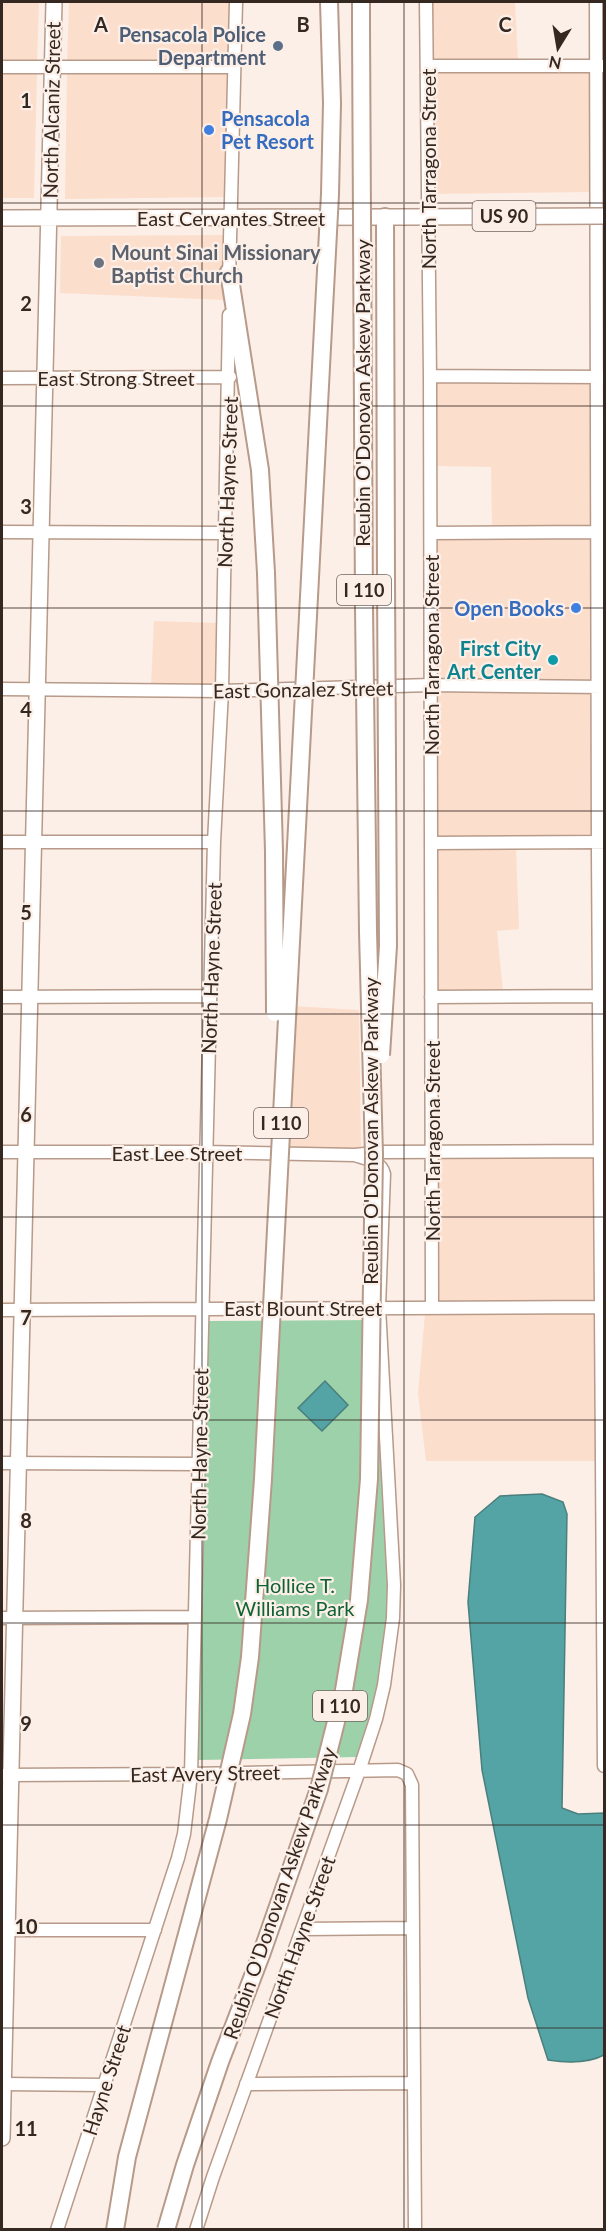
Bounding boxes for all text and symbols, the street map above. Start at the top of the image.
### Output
text: A [93,12,108,36]
text: B [296,12,310,36]
text: C [498,12,512,36]
north arrow [528,18,588,78]
street label: North Alcaniz Street [37,21,65,199]
place label: Pensacola Police Department [119,22,267,69]
marker: Pensacola Police Department [271,39,285,53]
text: N [547,53,563,74]
street label: North Tarragona Street [416,69,440,269]
text: 1 [20,88,32,112]
place label: Pensacola Pet Resort [221,106,314,153]
marker: Pensacola Pet Resort [202,123,216,137]
road number: US 90 [472,201,536,231]
street label: East Cervantes Street [137,206,325,230]
street label: Reubin O'Donovan Askew Parkway [350,239,374,547]
place label: Mount Sinai Missionary Baptist Church [111,240,321,287]
marker: Mount Sinai Missionary Baptist Church [92,256,106,270]
text: 2 [20,291,32,315]
street label: East Strong Street [37,366,195,390]
street label: North Hayne Street [212,396,242,568]
text: 3 [20,494,32,518]
street label: North Tarragona Street [419,555,443,755]
road number: I 110 [337,575,391,605]
place label: Open Books [454,596,564,620]
marker: Open Books [569,601,583,615]
place label: First City Art Center [446,636,542,683]
marker: First City Art Center [546,653,560,667]
street label: East Gonzalez Street [213,675,393,703]
text: 4 [20,697,32,721]
street label: North Hayne Street [196,882,226,1054]
text: 5 [20,900,32,924]
street label: Reubin O'Donovan Askew Parkway [358,977,382,1285]
street label: North Tarragona Street [420,1041,444,1241]
text: 6 [20,1102,32,1126]
road number: I 110 [254,1108,308,1138]
street label: East Lee Street [112,1141,242,1165]
street label: East Blount Street [224,1296,382,1320]
text: 7 [20,1305,32,1329]
street label: North Hayne Street [186,1368,212,1540]
text: 8 [20,1508,32,1532]
park label: Hollice T. Williams Park [236,1573,355,1620]
road number: I 110 [313,1691,367,1721]
text: 9 [20,1711,32,1735]
street label: Reubin O'Donovan Askew Parkway [218,1743,341,2042]
street label: East Avery Street [130,1760,280,1786]
street label: North Hayne Street [258,1852,340,2022]
text: 10 [14,1914,38,1938]
street label: Hayne Street [77,2022,135,2138]
text: 11 [14,2116,38,2140]

